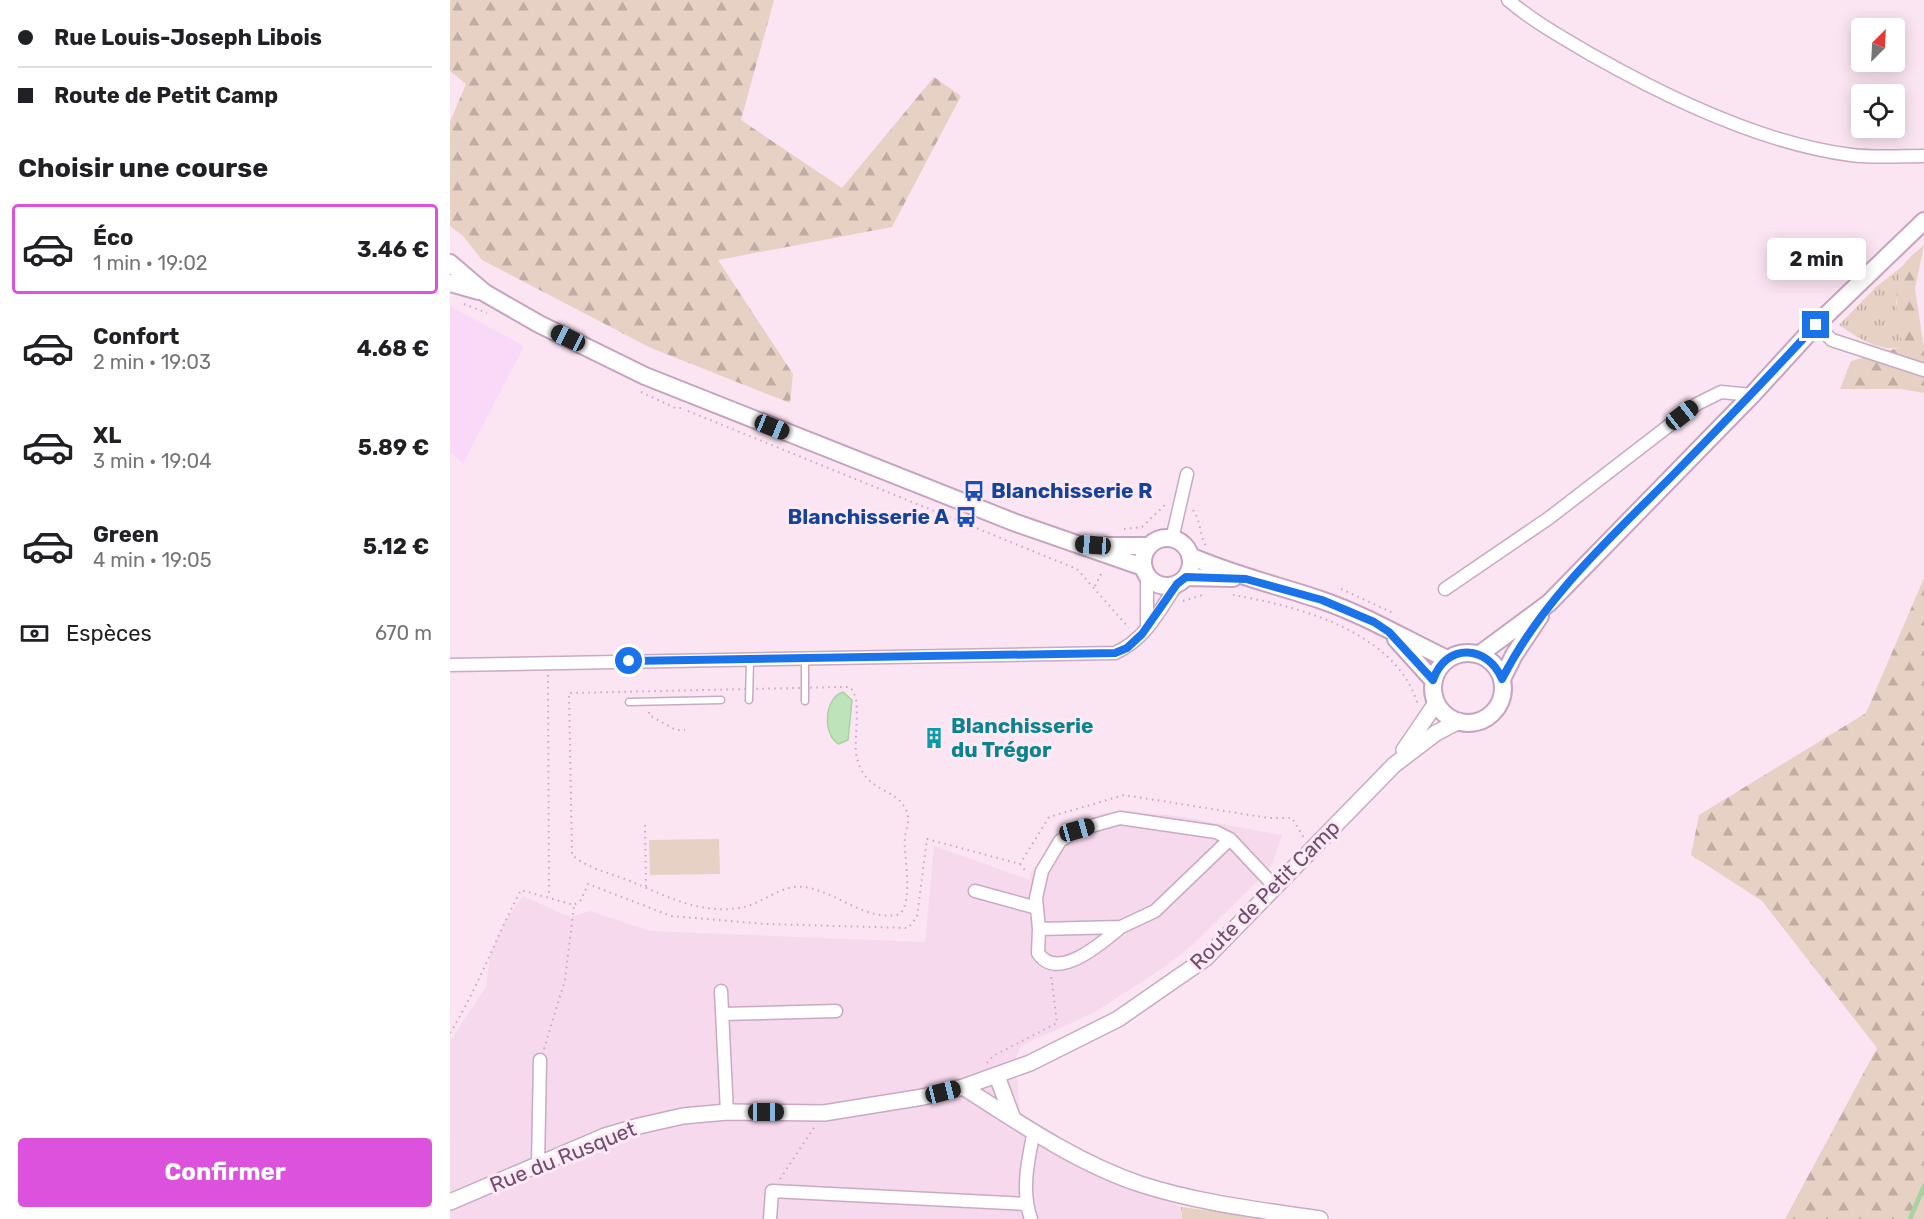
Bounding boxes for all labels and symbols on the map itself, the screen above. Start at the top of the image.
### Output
north arrow [1851,18,1905,72]
callout: 2 min [1766,238,1866,280]
route end [1802,311,1829,338]
car [548,322,588,354]
car [1662,397,1702,433]
car [752,412,792,442]
place label: Blanchisserie R [991,478,1152,503]
bus stop icon: Blanchisserie R [962,479,986,503]
place label: Blanchisserie A [788,504,949,529]
bus stop icon: Blanchisserie A [954,505,978,529]
car [1074,535,1112,555]
route start [615,647,642,674]
place label: Blanchisserie du Trégor [951,713,1093,762]
building icon: Blanchisserie du Trégor [922,726,946,750]
street label: Route de Petit Camp [1185,815,1345,975]
car [1057,816,1097,844]
car [923,1079,963,1105]
car [748,1103,784,1121]
street label: Rue du Rusquet [486,1116,640,1197]

